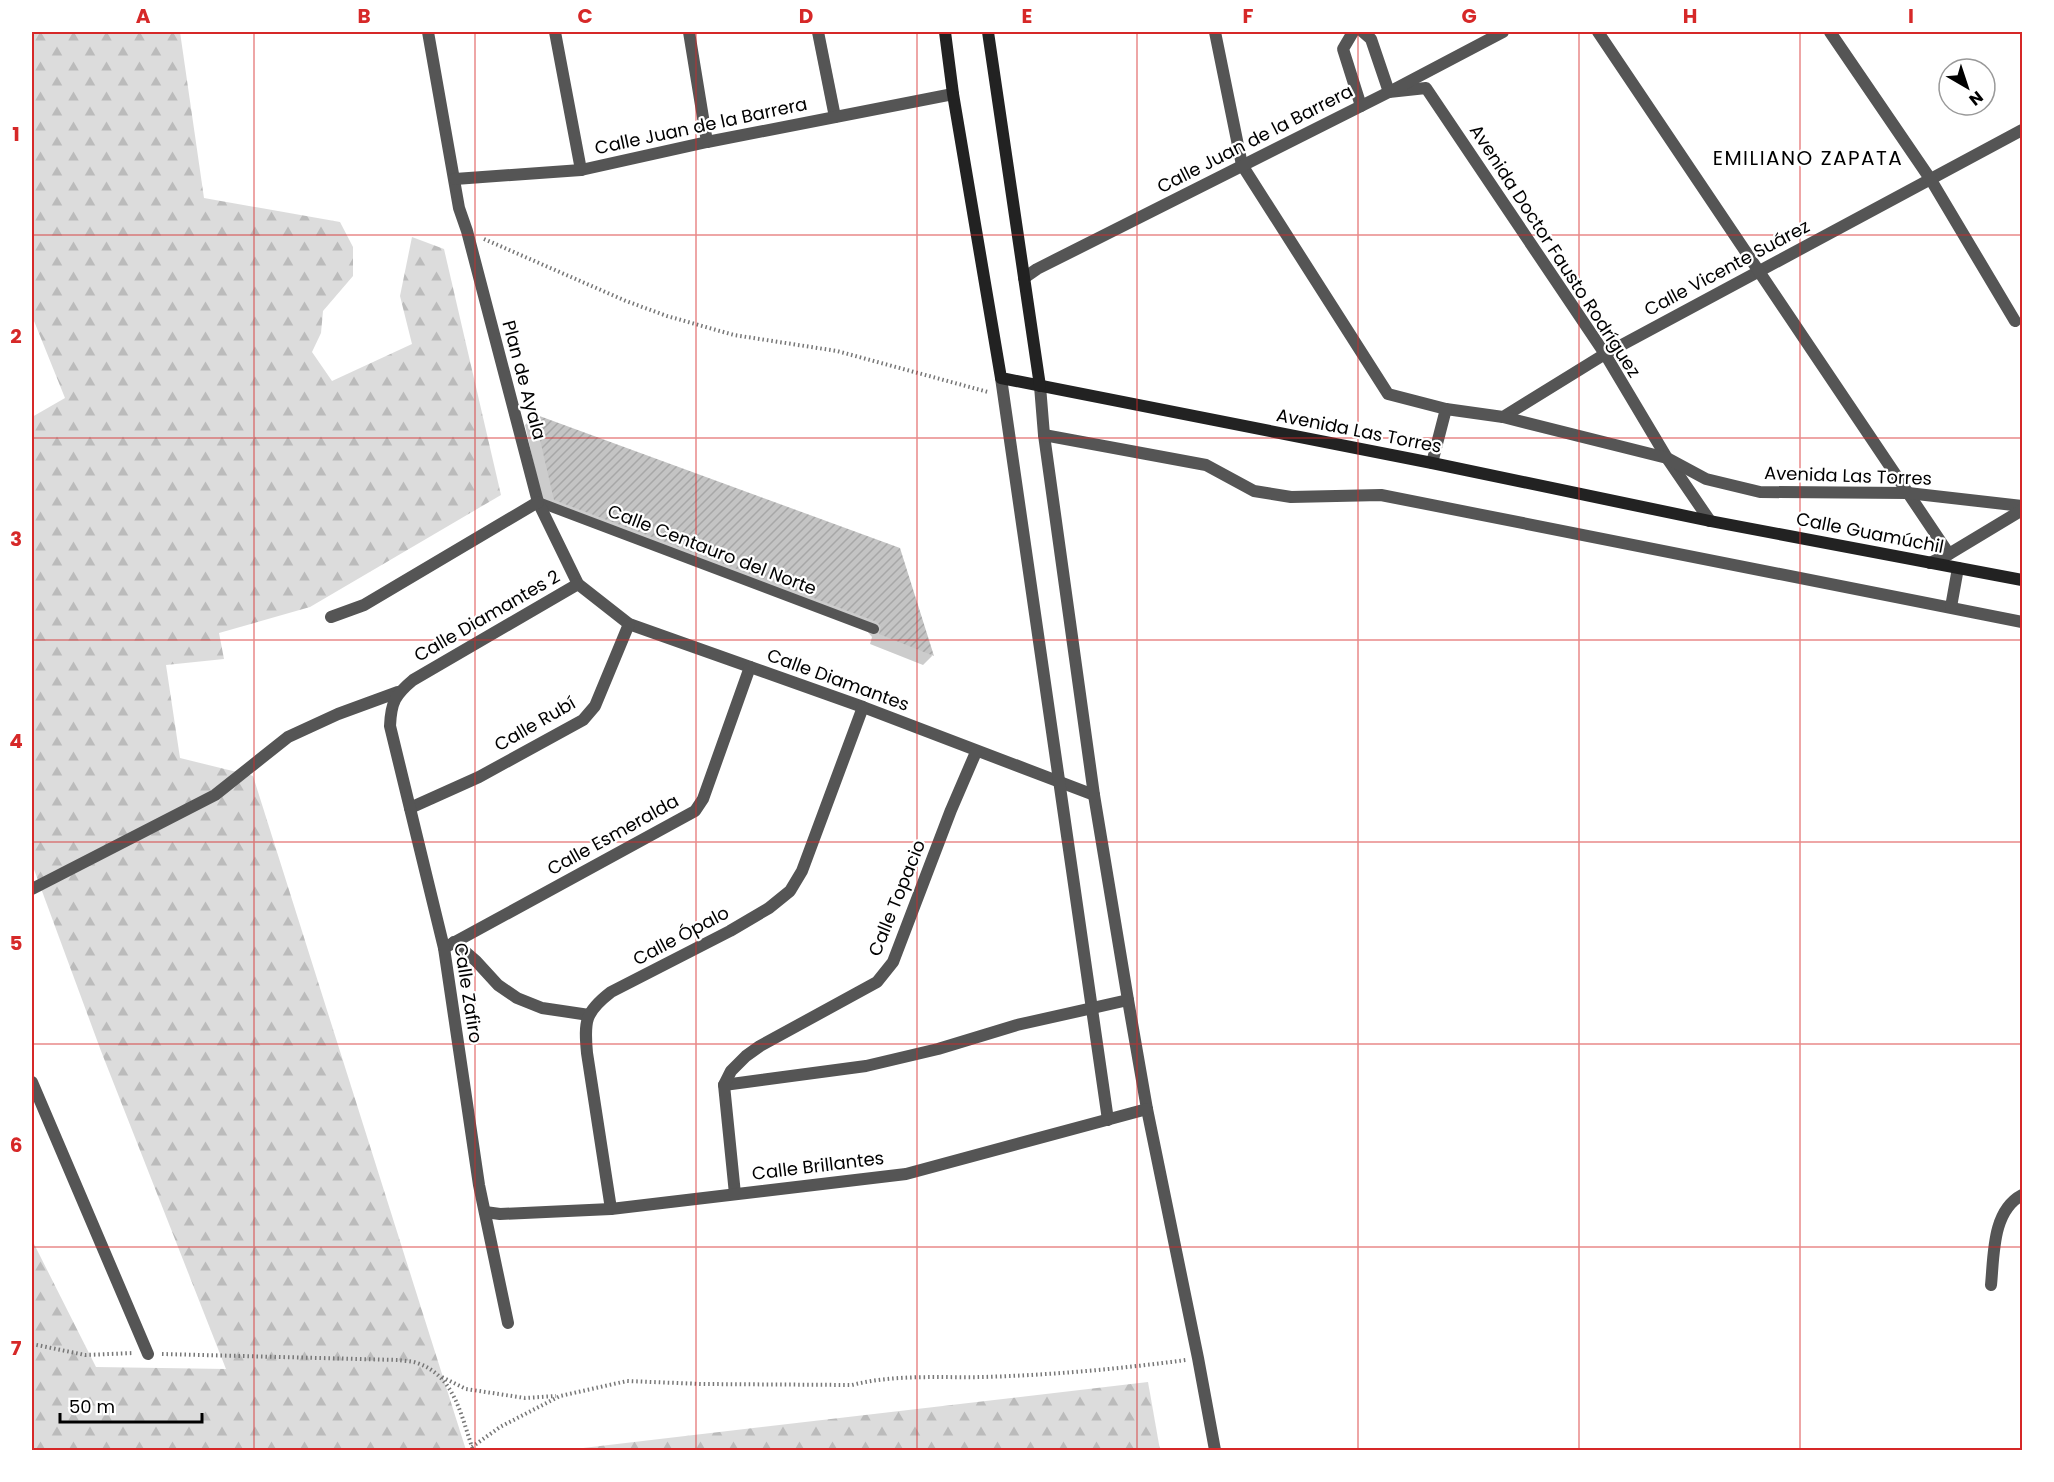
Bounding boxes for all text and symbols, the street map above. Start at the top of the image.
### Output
text: A [136,2,151,30]
text: B [357,2,371,30]
text: C [577,2,593,30]
text: D [799,2,813,30]
text: E [1022,2,1032,30]
text: F [1243,2,1254,30]
text: G [1461,2,1477,30]
text: H [1683,2,1697,30]
text: I [1908,2,1914,30]
north arrow [1937,57,1997,117]
street label: Calle Juan de la Barrera [1153,78,1357,199]
text: N [1964,86,1988,111]
street label: Calle Juan de la Barrera [592,91,809,160]
street label: Avenida Doctor Fausto Rodríguez [1464,119,1647,382]
text: 1 [12,120,20,148]
district label: EMILIANO ZAPATA [1713,144,1903,172]
street label: Calle Vicente Suárez [1640,213,1814,322]
street label: Plan de Ayala [497,317,552,442]
text: 2 [10,322,22,350]
street label: Avenida Las Torres [1274,402,1444,459]
street label: Avenida Las Torres [1764,460,1932,491]
street label: Calle Centauro del Norte [604,498,820,601]
street label: Calle Guamúchil [1794,506,1946,559]
text: 3 [10,525,22,553]
street label: Calle Diamantes 2 [409,564,564,668]
street label: Calle Diamantes [764,642,913,717]
street label: Calle Rubí [490,690,580,757]
text: 4 [9,727,23,755]
street label: Calle Esmeralda [542,788,683,881]
street label: Calle Topacio [862,836,931,960]
street label: Calle Ópalo [628,900,733,971]
text: 5 [10,929,23,957]
street label: Calle Zafiro [448,941,489,1045]
text: 6 [10,1131,22,1159]
street label: Calle Brillantes [751,1145,885,1186]
text: 7 [11,1334,22,1362]
scale bar [60,1386,202,1424]
text: 50 m [69,1394,115,1419]

